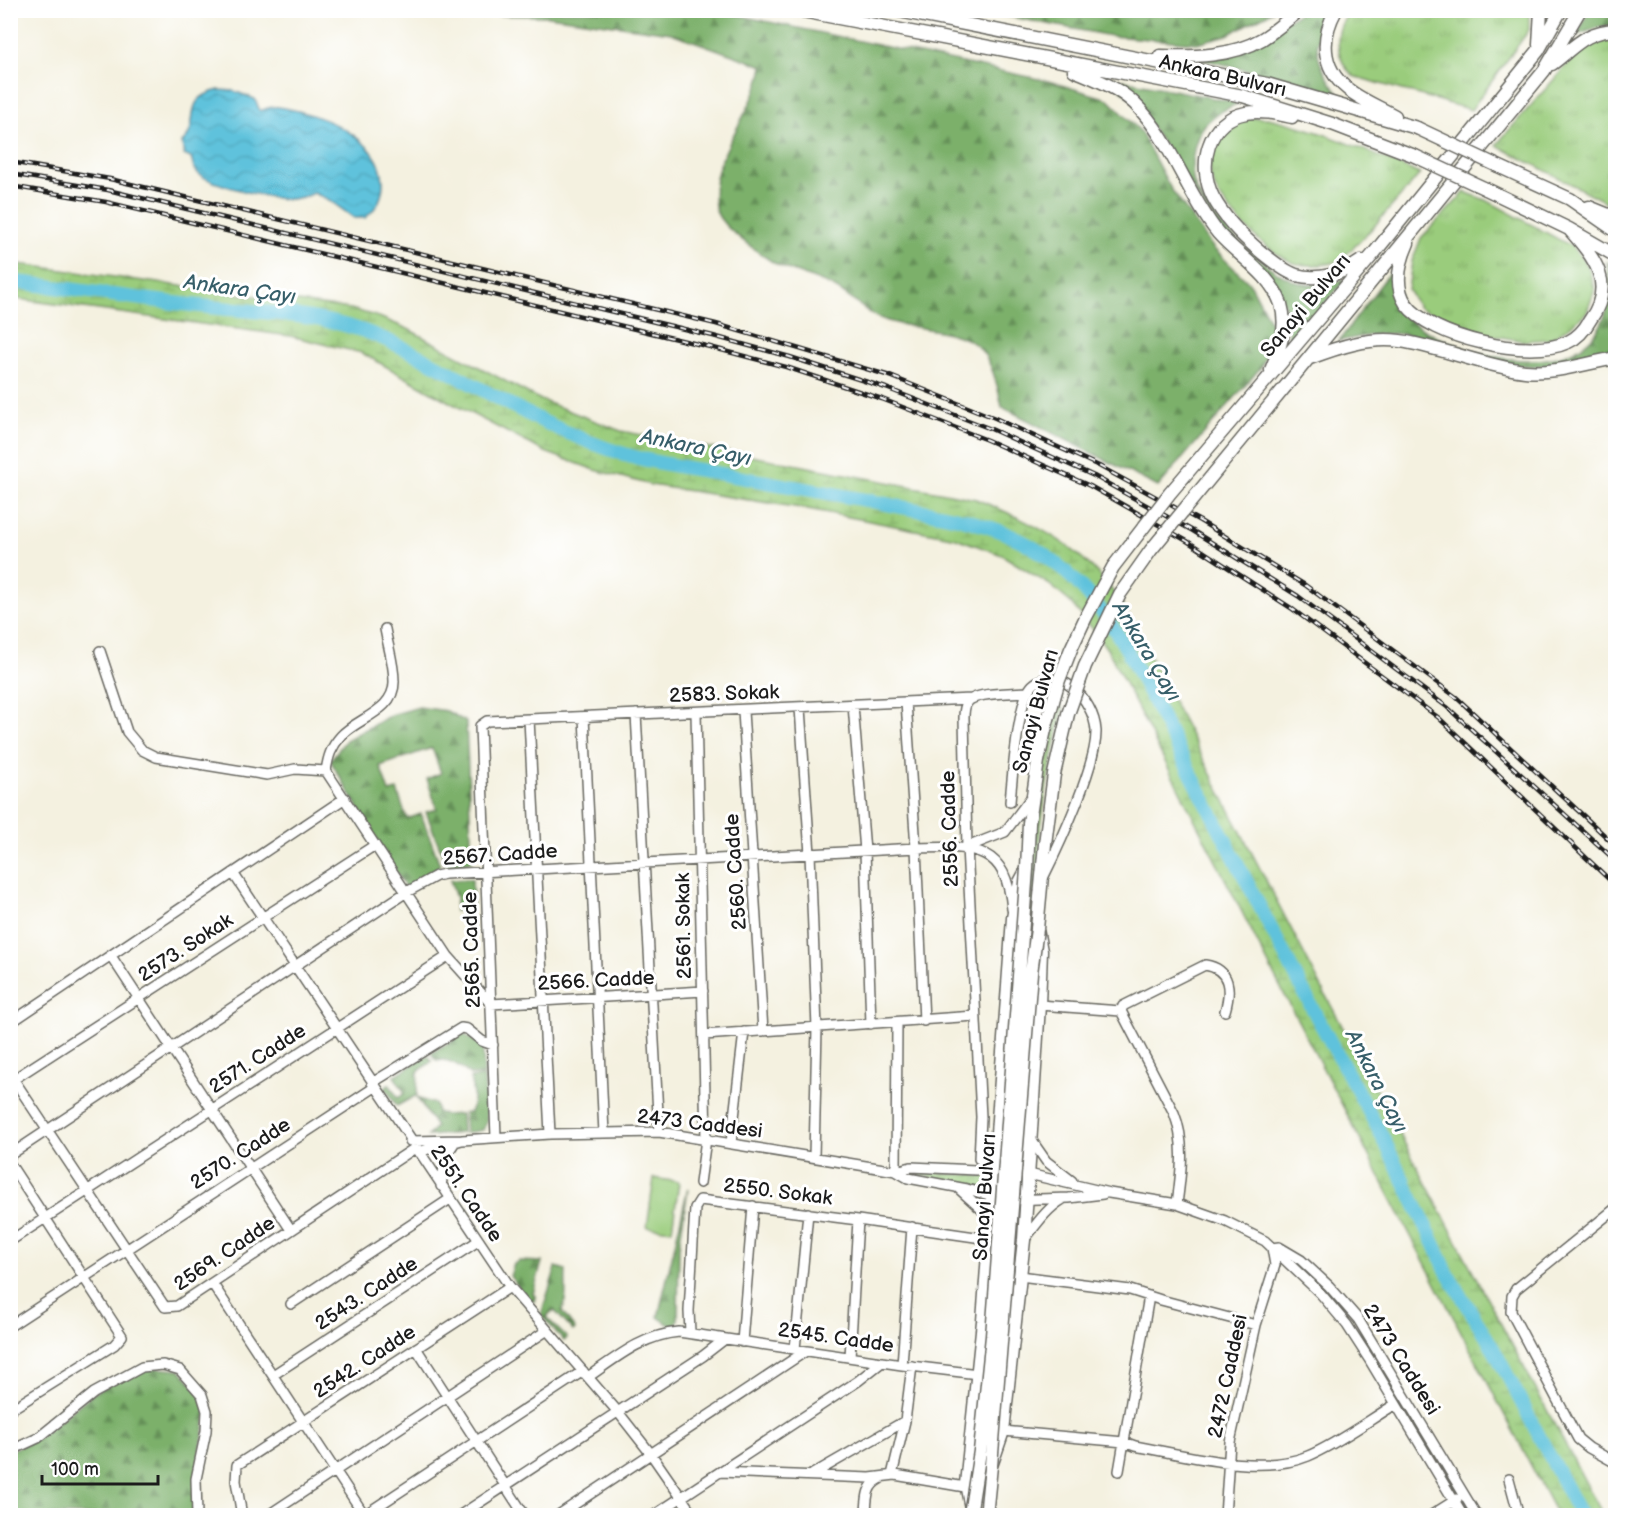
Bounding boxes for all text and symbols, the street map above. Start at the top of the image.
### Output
street label: Ankara Bulvarı [1157,50,1289,102]
street label: Sanayi Bulvarı [1256,249,1356,362]
water label: Ankara Çayı [182,269,297,310]
water label: Ankara Çayı [637,423,754,471]
water label: Ankara Çayı [1106,596,1186,706]
street label: Sanayi Bulvarı [1008,647,1064,776]
street label: 2583. Sokak [669,680,780,708]
street label: 2556. Cadde [936,770,964,888]
street label: 2560. Cadde [720,813,752,931]
street label: 2567. Cadde [442,839,558,871]
street label: 2561. Sokak [671,873,697,979]
street label: 2565. Cadde [458,891,486,1009]
street label: 2573. Sokak [134,908,238,987]
street label: 2566. Cadde [537,966,655,996]
street label: 2571. Cadde [205,1019,311,1099]
water label: Ankara Çayı [1339,1025,1413,1137]
street label: 2473 Caddesi [636,1104,764,1144]
street label: 2570. Cadde [186,1113,295,1195]
street label: Sanayi Bulvarı [969,1133,1001,1261]
street label: 2551. Cadde [425,1140,508,1247]
street label: 2550. Sokak [722,1173,834,1211]
street label: 2569. Cadde [169,1211,280,1296]
street label: 2543. Cadde [311,1252,422,1336]
street label: 2473 Caddesi [1358,1300,1445,1419]
street label: 2472 Caddesi [1203,1312,1253,1440]
street label: 2545. Cadde [776,1318,895,1358]
street label: 2542. Cadde [309,1320,420,1404]
scale bar [42,1448,158,1486]
text: 100 m [51,1459,99,1480]

